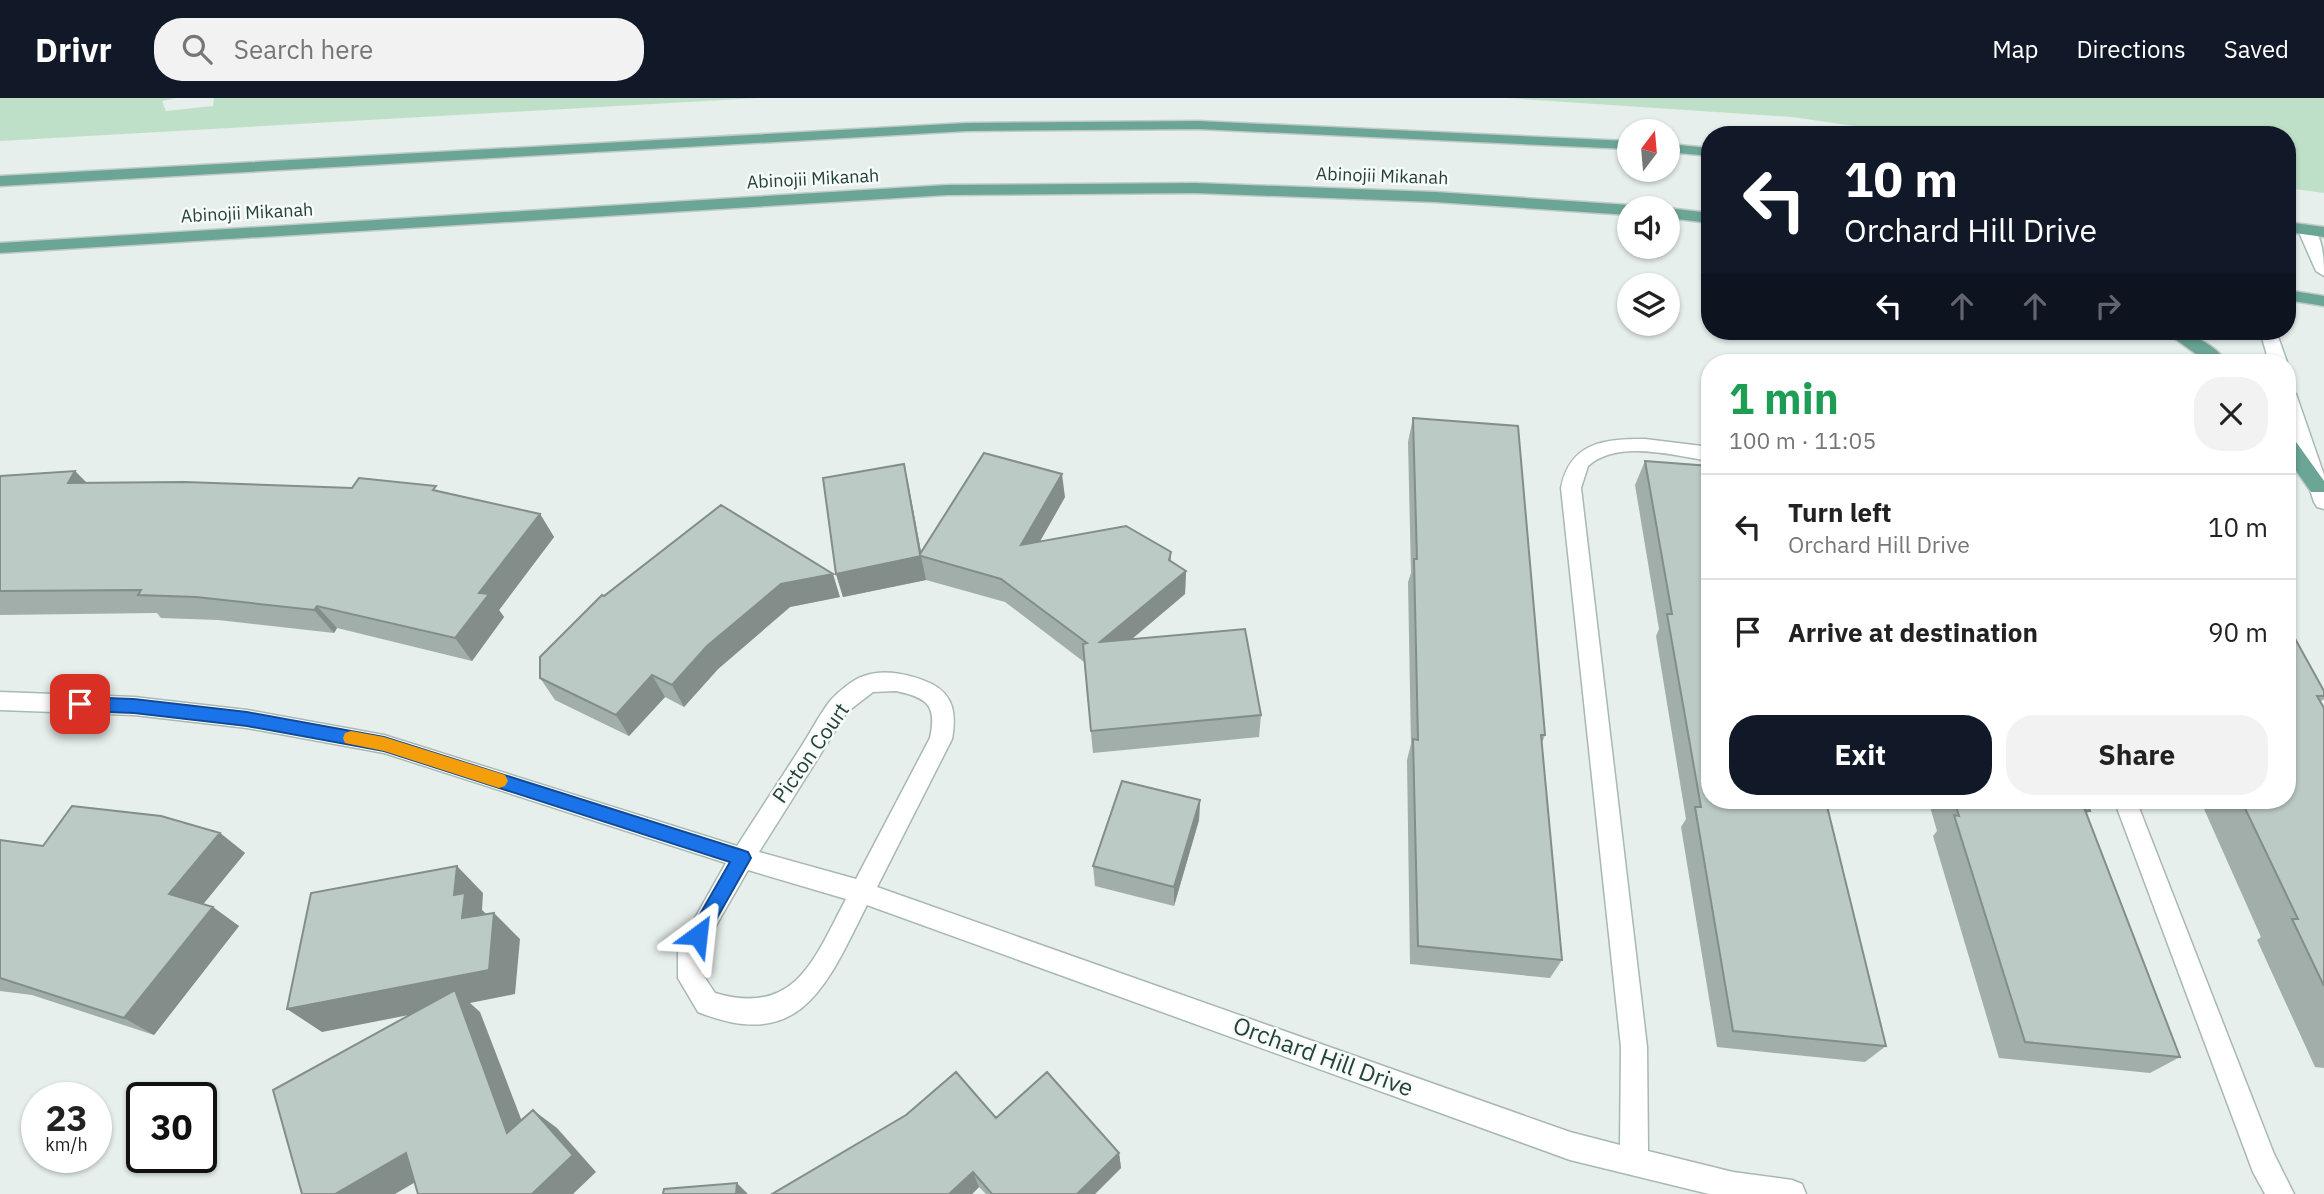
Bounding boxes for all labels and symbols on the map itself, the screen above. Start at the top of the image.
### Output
north arrow [1617,119,1680,182]
street label: Abinojii Mikanah [1315,162,1449,189]
street label: Abinojii Mikanah [746,164,880,193]
street label: Abinojii Mikanah [180,198,314,227]
pin [50,674,110,734]
street label: Picton Court [765,697,855,808]
position arrow [661,898,735,972]
street label: Orchard Hill Drive [1229,1009,1418,1104]
speed limit sign: 30 [126,1082,217,1173]

